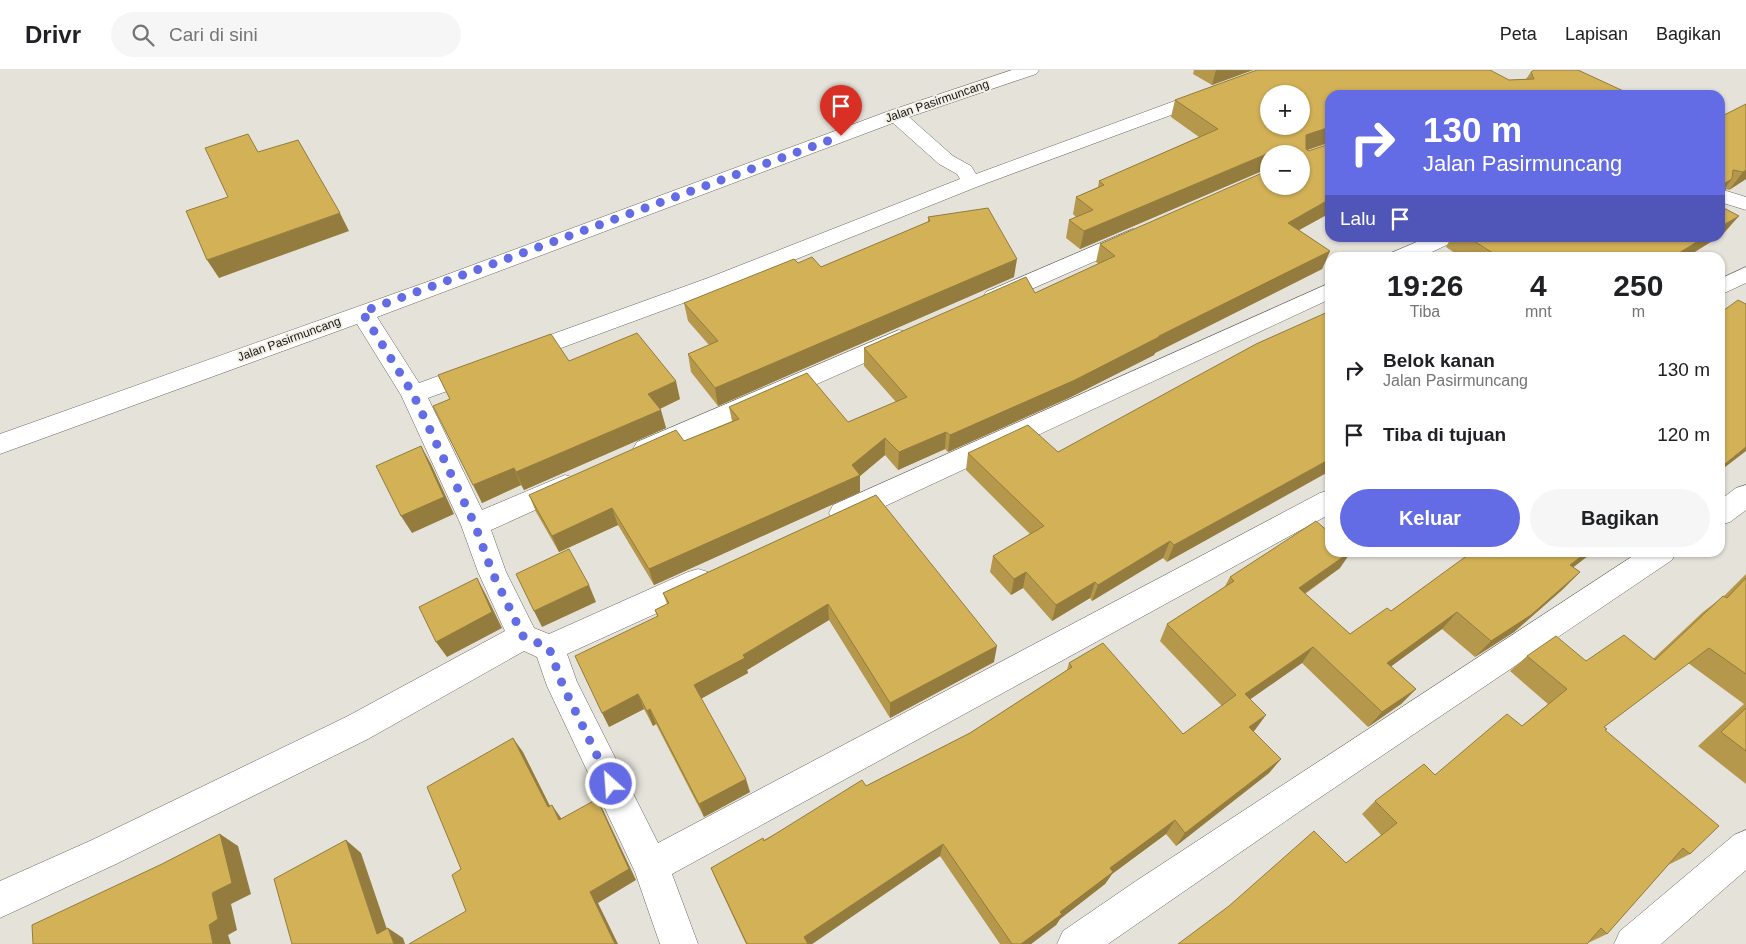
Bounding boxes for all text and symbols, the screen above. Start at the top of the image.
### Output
search box [111,12,461,57]
text: Drivr [25,21,81,48]
icon: search [129,21,157,49]
text: Cari di sini [169,24,258,45]
text: Peta [1500,24,1537,44]
text: Lapisan [1565,24,1628,44]
text: Bagikan [1656,24,1721,44]
street label: Jalan Pasirmuncang [883,77,991,125]
pin [820,85,862,136]
map controls [1260,85,1310,195]
button: + [1260,85,1310,135]
icon: arrive [827,92,855,120]
icon: right [1340,110,1405,175]
text: 130 m [1423,110,1522,149]
button: − [1260,145,1310,195]
text: Jalan Pasirmuncang [1423,151,1622,176]
icon: arrive [1386,205,1414,233]
text: Lalu [1340,208,1376,229]
text: 19:26 [1387,269,1463,302]
text: 4 [1530,269,1547,302]
text: 250 [1613,269,1663,302]
text: Tiba [1410,303,1440,320]
text: mnt [1525,303,1552,320]
text: m [1632,303,1645,320]
street label: Jalan Pasirmuncang [236,314,342,364]
text: Belok kanan [1383,350,1495,371]
icon: right [1340,356,1368,384]
text: 130 m [1657,359,1710,380]
text: Jalan Pasirmuncang [1383,372,1528,389]
icon: arrive [1340,421,1368,449]
text: Tiba di tujuan [1383,424,1506,445]
text: 120 m [1657,424,1710,445]
button: Keluar [1340,489,1520,547]
button: Bagikan [1530,489,1710,547]
position arrow [584,757,636,809]

